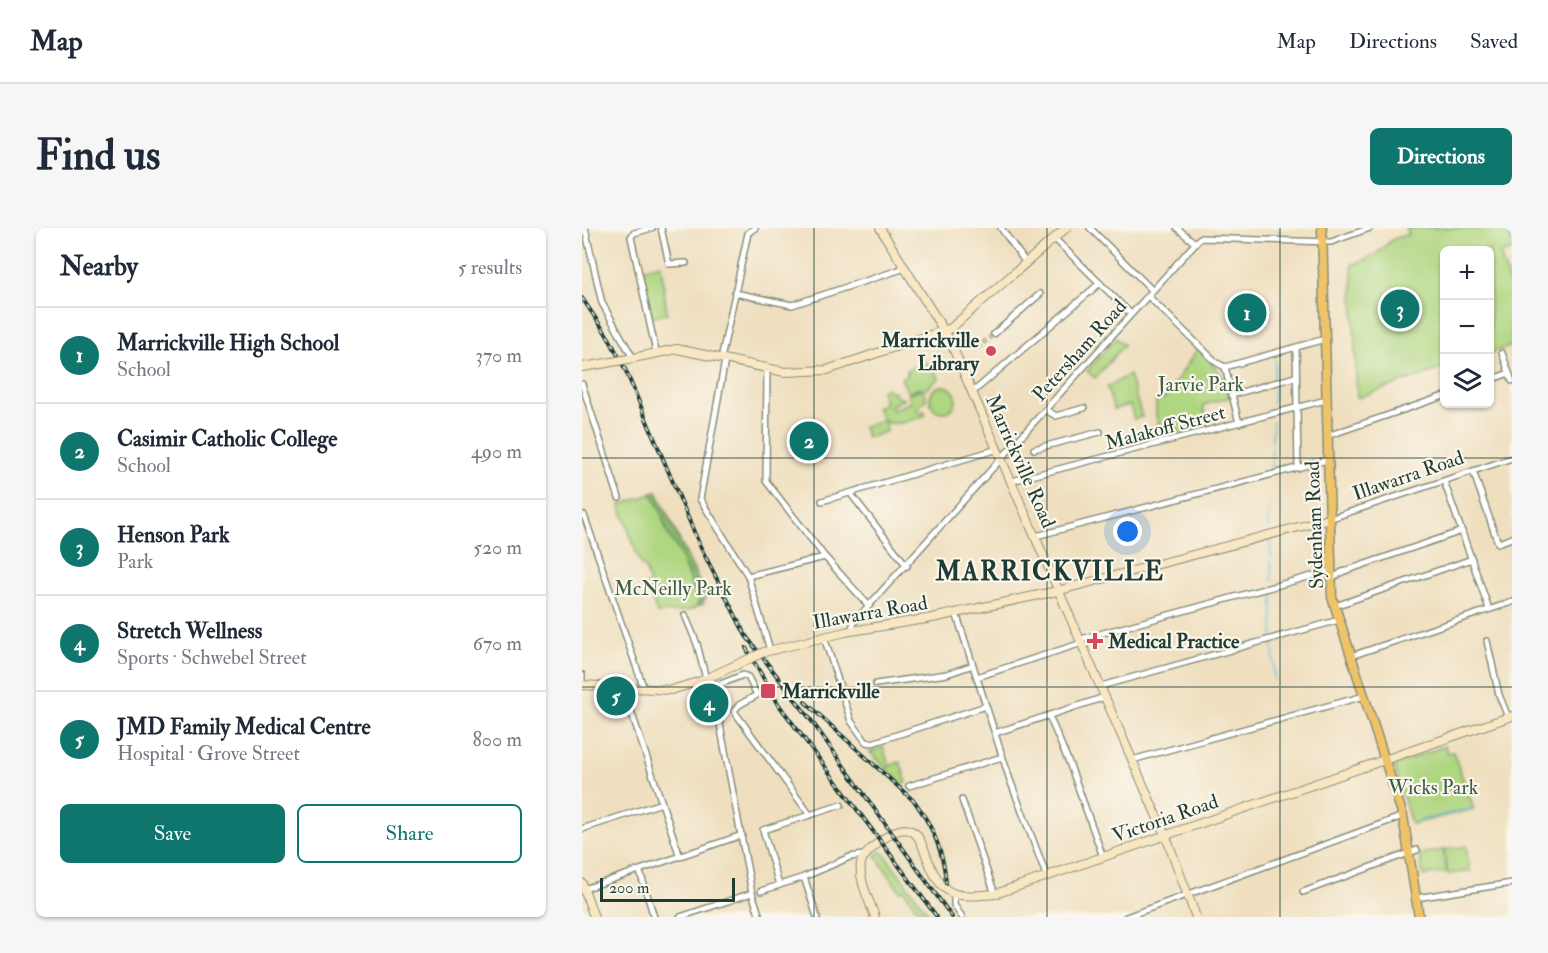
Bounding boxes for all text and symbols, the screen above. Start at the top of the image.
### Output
text: Map [30,24,83,59]
text: Map [1276,28,1316,55]
text: Directions [1349,28,1437,55]
text: Saved [1470,28,1518,55]
button: Directions [1370,128,1512,185]
text: Find us [36,130,160,182]
map controls [1440,246,1494,408]
button: + [1440,246,1494,300]
text: Nearby [60,251,138,283]
text: 5 results [458,255,522,280]
pin: 3 [1380,286,1420,332]
pin: 1 [1228,290,1266,335]
street label: Petersham Road [1027,294,1132,407]
button: − [1440,300,1494,354]
place label: Marrickville Library [880,328,980,377]
text: Marrickville High School [117,329,339,357]
text: 1 [76,343,83,368]
text: 370 m [475,343,522,368]
marker: Marrickville Library [984,344,998,358]
button: layers [1440,354,1494,408]
text: School [117,357,171,382]
park label: Jarvie Park [1157,372,1245,397]
street label: Marrickville Road [980,390,1061,532]
street label: Malakoff Street [1102,399,1228,456]
pin: 2 [790,418,828,464]
text: Casimir Catholic College [117,425,337,453]
text: 2 [74,439,85,464]
text: 490 m [471,439,522,464]
street label: Illawarra Road [1349,445,1467,506]
text: School [117,453,171,478]
street label: Sydenham Road [1300,460,1329,590]
your location [1113,517,1142,546]
text: Henson Park [117,521,229,549]
text: 3 [76,535,83,560]
text: 520 m [473,535,522,560]
text: Park [117,549,153,574]
district label: MARRICKVILLE [934,556,1165,588]
park label: McNeilly Park [614,576,732,601]
street label: Illawarra Road [811,590,930,635]
text: Stretch Wellness [117,617,262,645]
place label: Medical Practice [1107,629,1240,654]
text: 4 [74,631,85,656]
text: 670 m [473,631,522,656]
marker: Medical Practice [1086,632,1104,650]
text: Sports · Schwebel Street [117,645,307,670]
pin: 5 [597,674,636,718]
place label: Marrickville [781,679,880,704]
pin: 4 [690,680,728,726]
marker: Marrickville [759,682,777,700]
text: JMD Family Medical Centre [117,713,371,741]
text: 5 [75,727,84,752]
text: 800 m [472,727,522,752]
text: Hospital · Grove Street [117,741,300,766]
park label: Wicks Park [1387,775,1479,800]
street label: Victoria Road [1109,789,1222,848]
button: Save [60,804,285,863]
button: Share [297,804,522,863]
scale bar [600,875,735,902]
text: 200 m [609,878,649,898]

